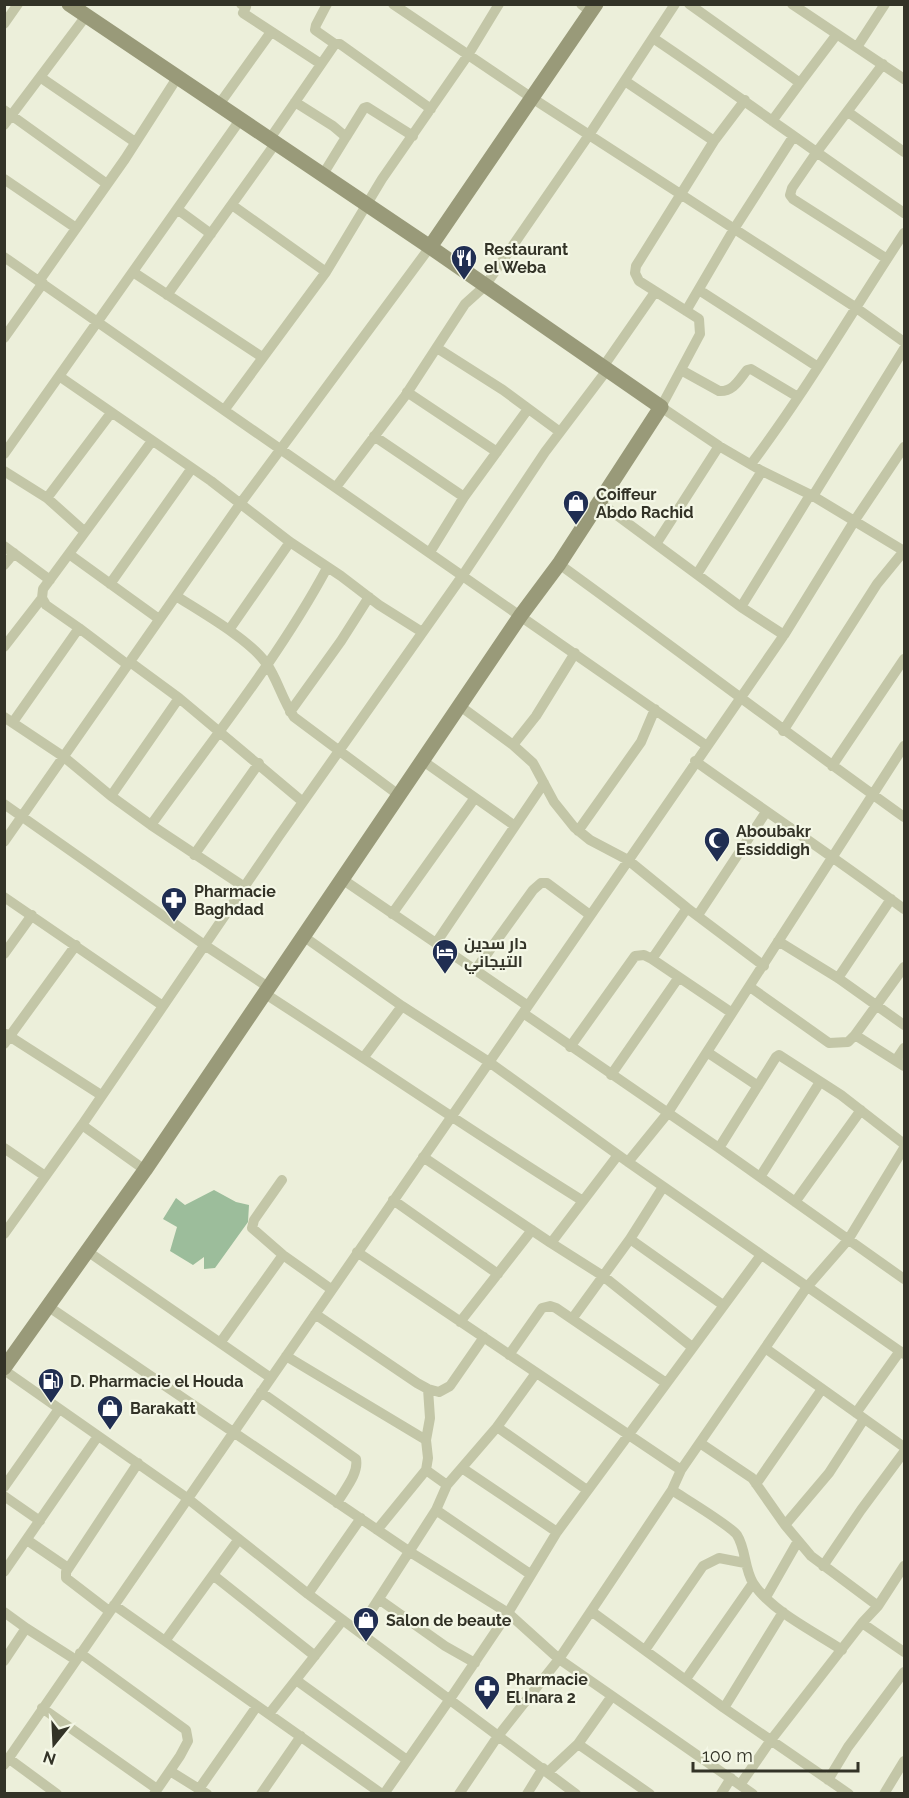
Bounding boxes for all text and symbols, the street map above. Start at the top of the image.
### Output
place label: Restaurant el Weba [484,240,568,277]
restaurant icon: Restaurant el Weba [449,243,479,281]
place label: Coiffeur Abdo Rachid [596,485,694,522]
shop icon: Coiffeur Abdo Rachid [561,488,591,526]
place label: Aboubakr Essiddigh [736,822,811,859]
mosque icon: Aboubakr Essiddigh [702,825,732,863]
place label: Pharmacie Baghdad [194,882,276,919]
pharmacy icon: Pharmacie Baghdad [159,885,189,923]
place label: دار سدين التيجاني [464,934,527,974]
hotel icon: دار سدين التيجاني [430,937,460,975]
fuel station icon: D. Pharmacie el Houda [36,1366,66,1404]
place label: D. Pharmacie el Houda [70,1372,243,1391]
shop icon: Barakatt [95,1393,125,1431]
place label: Barakatt [130,1399,196,1418]
shop icon: Salon de beaute [351,1605,381,1643]
place label: Salon de beaute [386,1611,512,1630]
place label: Pharmacie El Inara 2 [506,1670,588,1707]
pharmacy icon: Pharmacie El Inara 2 [472,1673,502,1711]
north arrow [24,1714,84,1774]
scale bar [693,1735,858,1773]
text: 100 m [702,1745,753,1766]
text: N [41,1747,58,1769]

